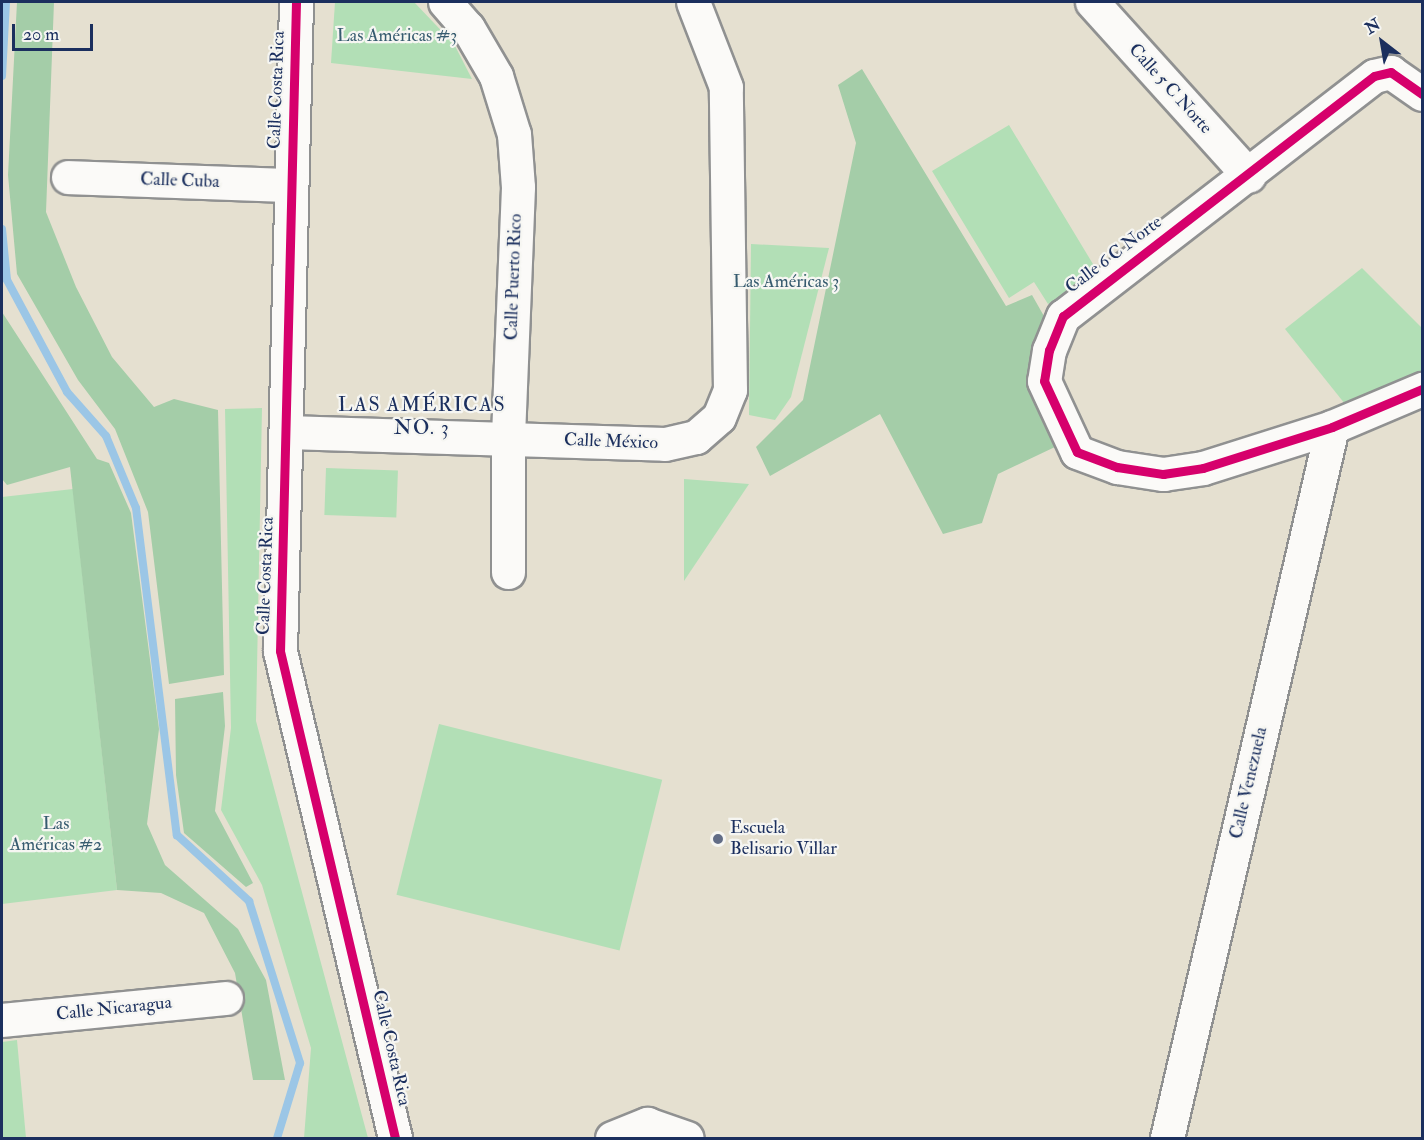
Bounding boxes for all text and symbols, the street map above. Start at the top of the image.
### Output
scale bar [15,12,96,50]
north arrow [1352,12,1412,72]
text: N [1361,14,1384,39]
text: 20 m [23,23,59,46]
park label: Las Américas #3 [337,25,457,47]
street label: Calle Costa Rica [264,31,290,149]
street label: Calle 5 C Norte [1124,39,1216,139]
street label: Calle Cuba [140,169,220,193]
street label: Calle 6 C Norte [1061,212,1167,298]
street label: Calle Puerto Rico [501,213,527,341]
park label: Las Américas 3 [733,271,839,293]
district label: LAS AMÉRICAS NO. 3 [338,393,506,440]
street label: Calle México [564,430,658,454]
street label: Calle Costa Rica [253,517,279,635]
street label: Calle Venezuela [1226,725,1272,841]
park label: Las Américas #2 [10,814,102,856]
place label: Escuela Belisario Villar [730,818,837,860]
marker: Escuela Belisario Villar [711,832,725,846]
street label: Calle Costa Rica [367,988,415,1108]
street label: Calle Nicaragua [55,992,173,1026]

